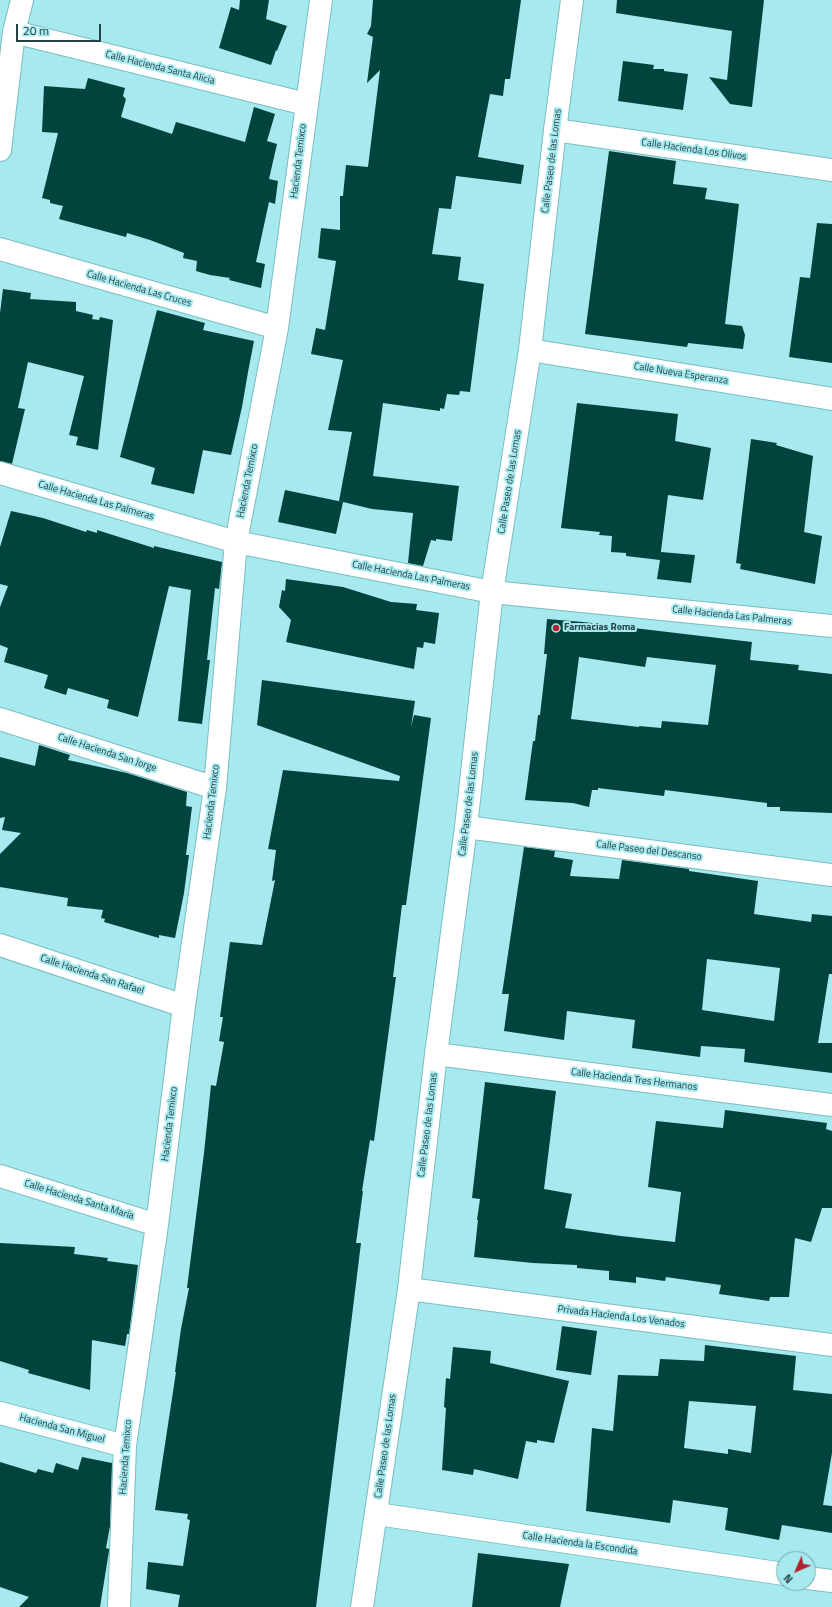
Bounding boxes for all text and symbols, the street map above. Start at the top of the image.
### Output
scale bar [18,16,103,42]
text: 20 m [23,21,49,40]
street label: Calle Hacienda Santa Alicia [104,49,216,87]
street label: Calle Paseo de las Lomas [540,108,564,214]
street label: Hacienda Temixco [288,123,310,199]
street label: Calle Hacienda Los Olivos [641,137,747,163]
street label: Calle Hacienda Las Cruces [85,268,193,310]
street label: Calle Nueva Esperanza [633,361,729,387]
street label: Calle Paseo de las Lomas [496,429,524,535]
street label: Hacienda Temixco [235,443,261,519]
street label: Calle Hacienda Las Palmeras [37,479,155,523]
street label: Calle Hacienda Las Palmeras [351,559,471,593]
street label: Calle Hacienda Las Palmeras [672,604,792,628]
place label: Farmacias Roma [564,622,635,634]
marker: Farmacias Roma [551,623,561,633]
street label: Calle Hacienda San Jorge [56,731,158,775]
street label: Calle Paseo de las Lomas [457,751,481,857]
street label: Hacienda Temixco [201,764,223,840]
street label: Calle Paseo del Descanso [596,839,702,863]
street label: Calle Hacienda San Rafael [39,953,145,997]
street label: Calle Hacienda Tres Hermanos [570,1066,698,1094]
street label: Calle Paseo de las Lomas [416,1072,440,1178]
street label: Hacienda Temixco [159,1086,181,1162]
street label: Calle Hacienda Santa María [23,1178,135,1222]
street label: Privada Hacienda Los Venados [557,1303,685,1331]
street label: Calle Paseo de las Lomas [373,1393,399,1499]
street label: Hacienda San Miguel [18,1412,106,1446]
street label: Hacienda Temixco [117,1419,135,1495]
street label: Calle Hacienda la Escondida [522,1530,638,1558]
north arrow [776,1551,816,1591]
text: N [780,1570,797,1587]

